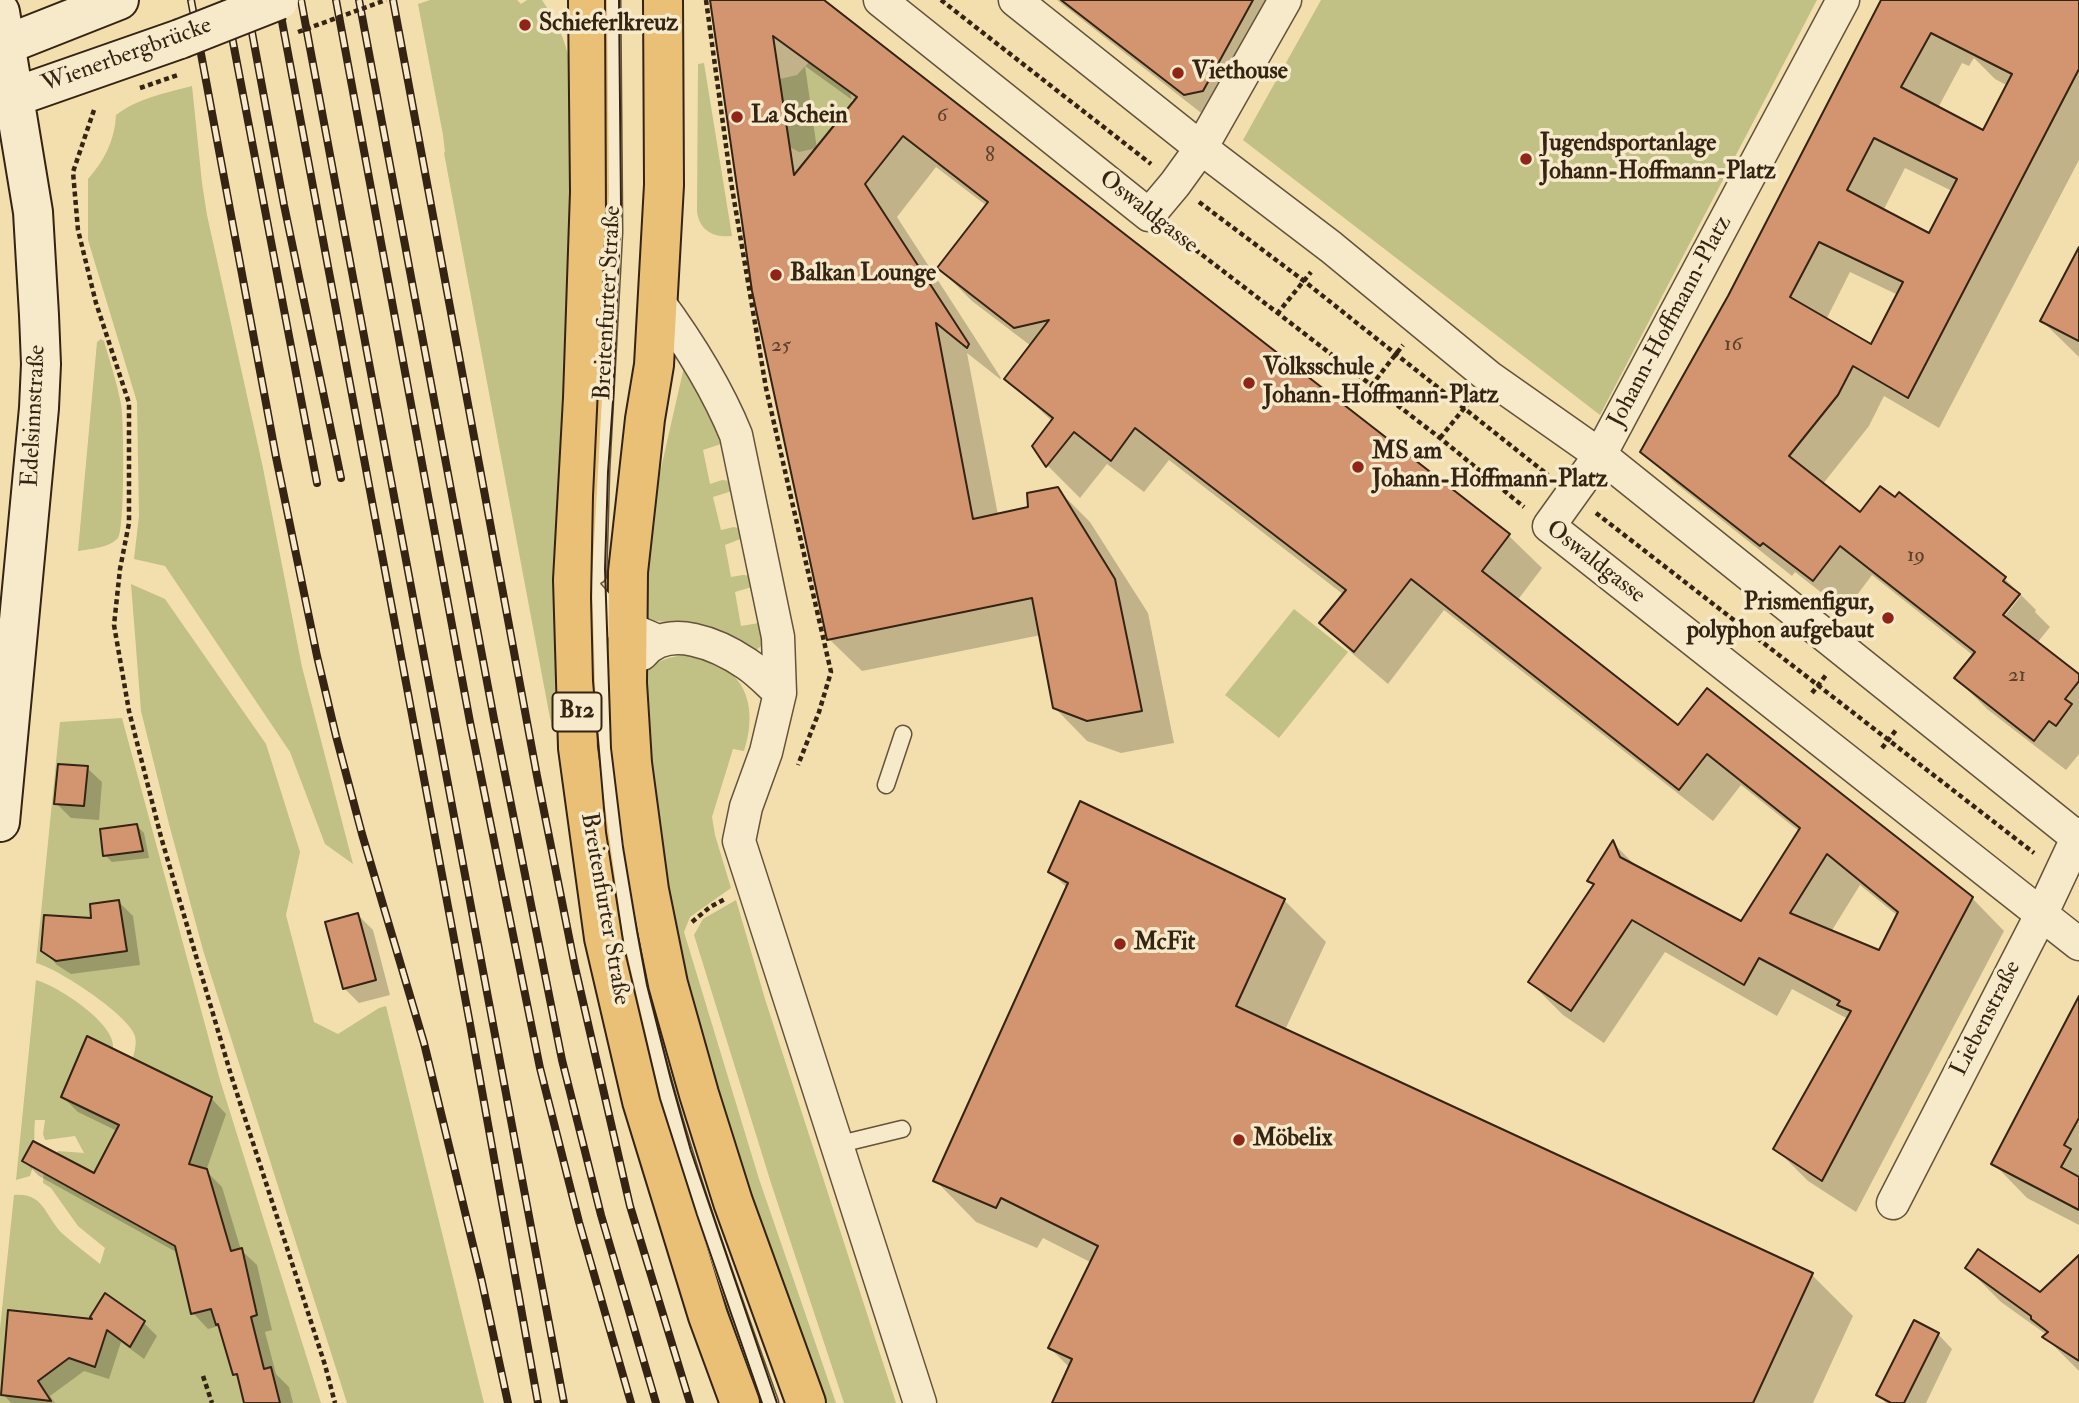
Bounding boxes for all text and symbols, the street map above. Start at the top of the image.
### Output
place label: Schieferlkreuz [539,11,678,39]
street label: Wienerbergbrücke [38,12,216,100]
marker: Schieferlkreuz [517,17,533,33]
place label: Viethouse [1192,59,1288,87]
marker: Viethouse [1170,65,1186,81]
place label: La Schein [751,103,848,131]
house number: 6 [937,103,947,129]
marker: La Schein [729,109,745,125]
place label: Jugendsportanlage Johann-Hoffmann-Platz [1540,131,1775,187]
house number: 8 [985,143,995,169]
marker: Jugendsportanlage Johann-Hoffmann-Platz [1518,151,1534,167]
street label: Oswaldgasse [1092,165,1204,261]
street label: Breitenfurter Straße [590,205,628,401]
street label: Johann-Hoffmann-Platz [1603,211,1739,433]
place label: Balkan Lounge [790,261,936,289]
marker: Balkan Lounge [768,267,784,283]
house number: 16 [1724,332,1742,358]
house number: 25 [771,333,791,359]
street label: Edelsinnstraße [17,344,53,488]
place label: Volksschule Johann-Hoffmann-Platz [1263,355,1498,411]
marker: Volksschule Johann-Hoffmann-Platz [1241,375,1257,391]
place label: MS am Johann-Hoffmann-Platz [1372,439,1607,495]
marker: MS am Johann-Hoffmann-Platz [1350,459,1366,475]
street label: Oswaldgasse [1539,515,1651,611]
house number: 19 [1907,543,1925,569]
place label: Prismenfigur, polyphon aufgebaut [1687,590,1874,646]
marker: Prismenfigur, polyphon aufgebaut [1880,610,1896,626]
house number: 21 [2008,663,2026,689]
road number: B12 [552,692,602,732]
street label: Breitenfurter Straße [573,811,635,1007]
place label: McFit [1134,930,1195,958]
marker: McFit [1112,936,1128,952]
street label: Liebenstraße [1946,956,2028,1082]
place label: Möbelix [1253,1126,1332,1154]
marker: Möbelix [1231,1132,1247,1148]

